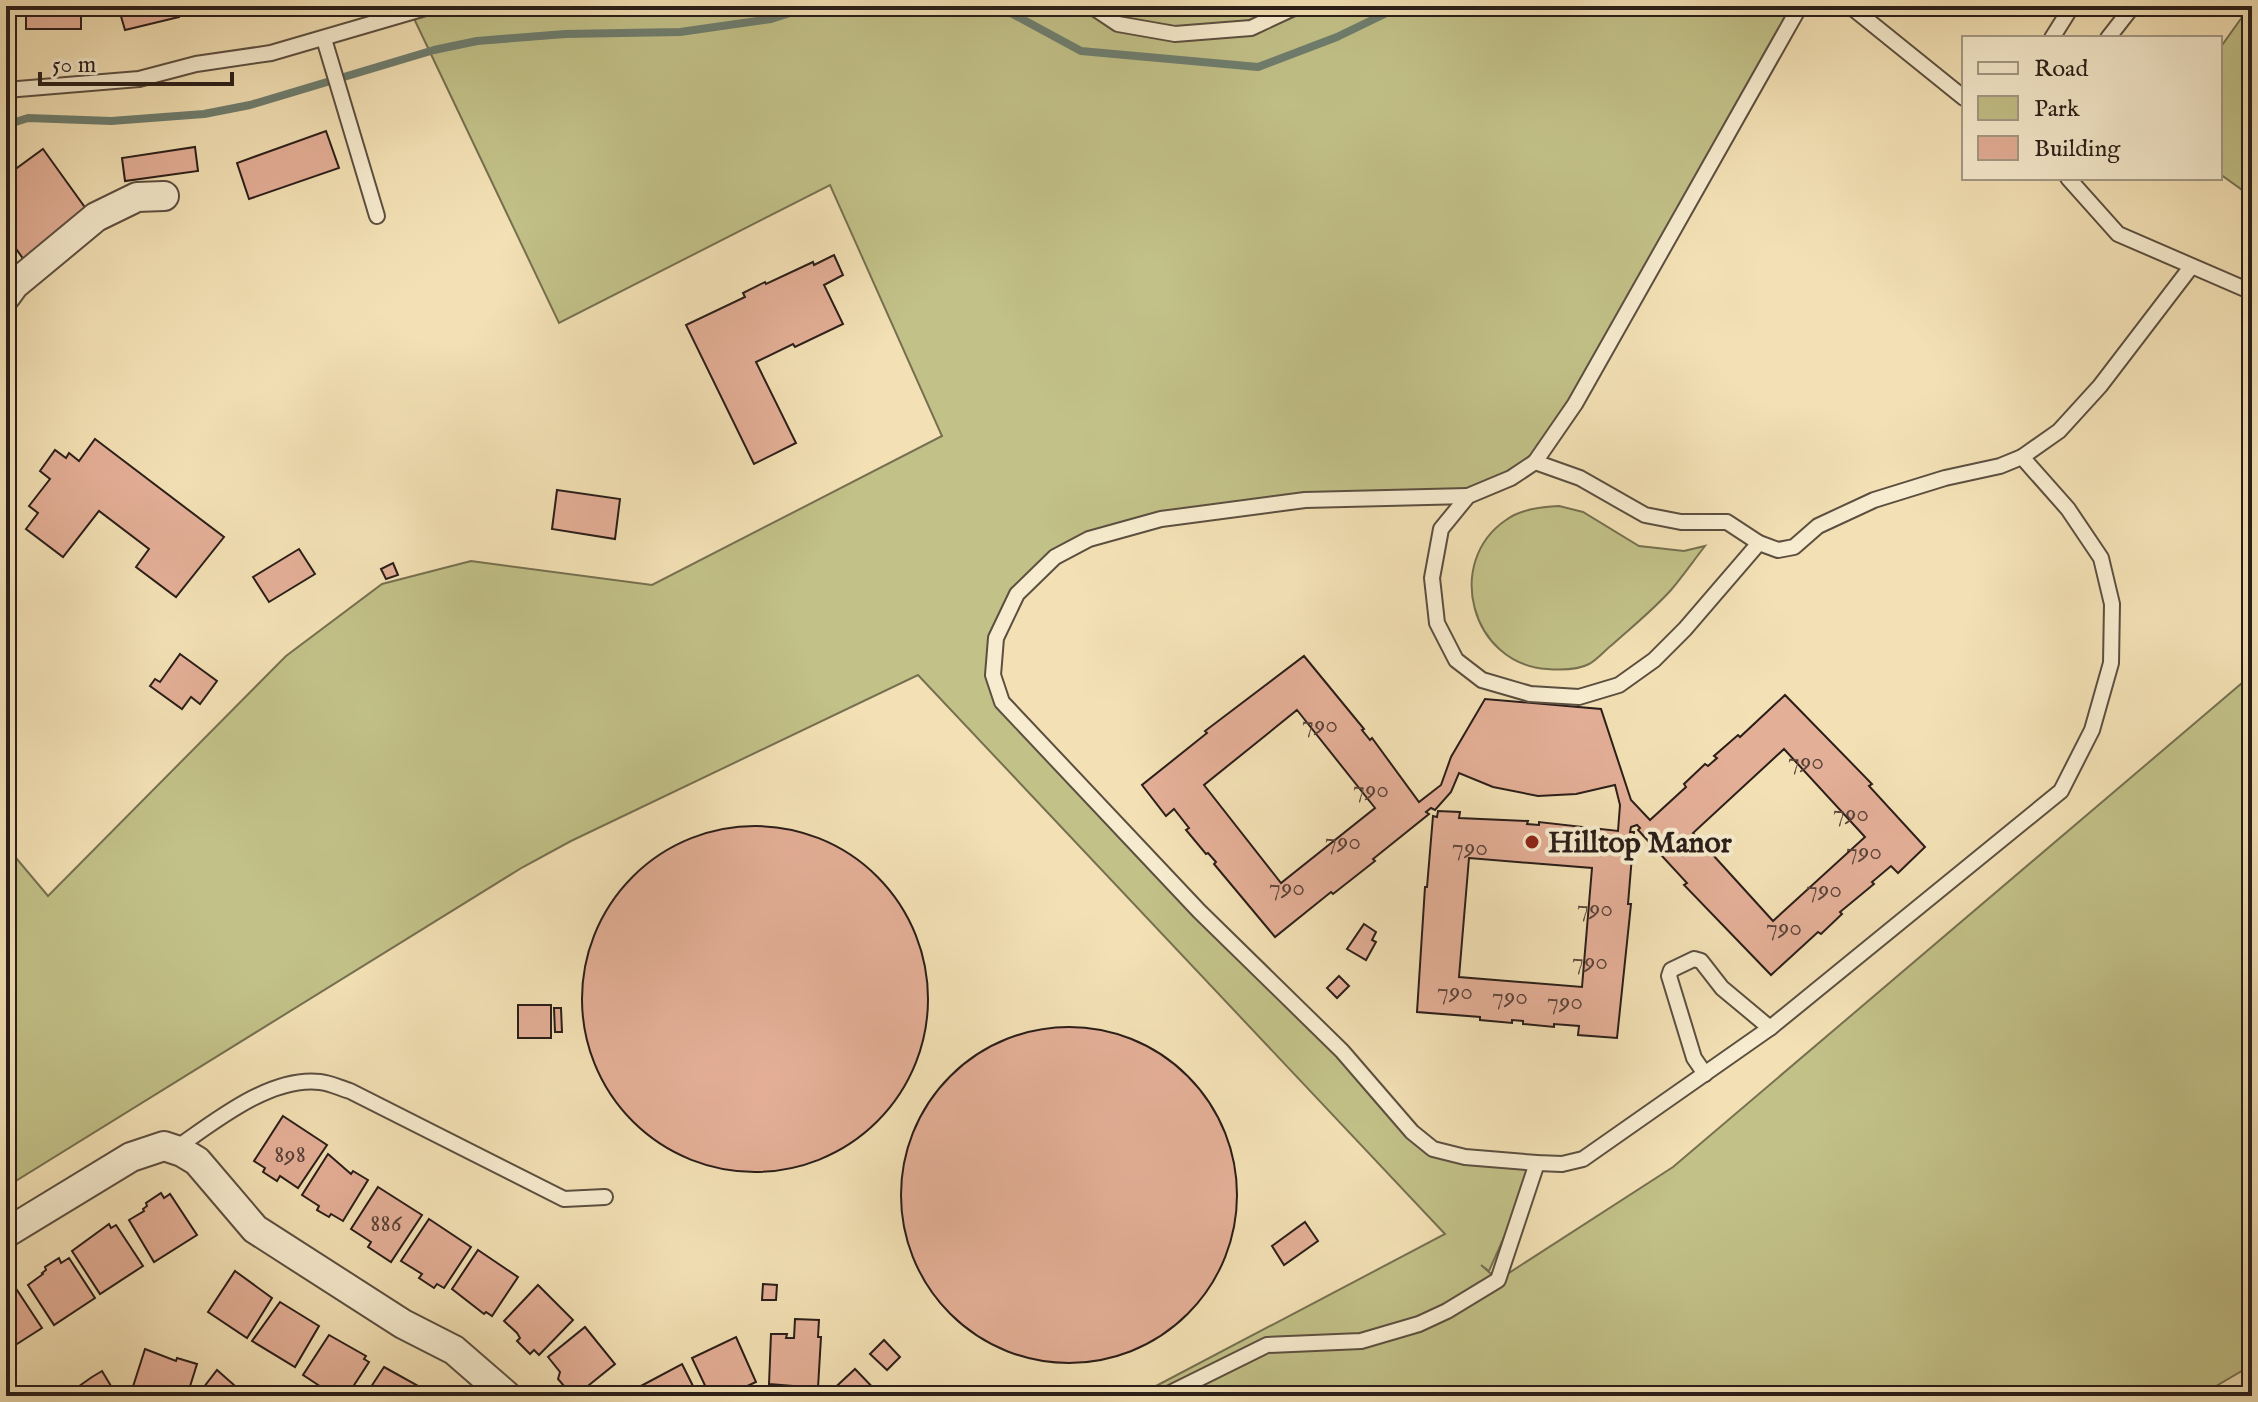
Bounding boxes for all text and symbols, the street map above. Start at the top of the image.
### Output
scale bar [40,36,232,86]
legend [1962,36,2222,180]
text: 50 m [52,50,96,81]
text: Road [2034,54,2088,85]
text: Park [2034,94,2080,125]
text: Building [2034,134,2121,165]
house number: 790 [1302,708,1338,741]
house number: 790 [1788,745,1824,778]
house number: 790 [1353,773,1389,806]
house number: 790 [1833,797,1869,830]
house number: 790 [1325,825,1361,858]
place label: Hilltop Manor [1548,825,1733,863]
house number: 790 [1452,831,1488,864]
marker: Hilltop Manor [1523,833,1541,851]
house number: 790 [1846,835,1882,868]
house number: 790 [1269,871,1305,904]
house number: 790 [1806,873,1842,906]
house number: 790 [1577,892,1613,925]
house number: 790 [1766,911,1802,944]
house number: 790 [1572,945,1608,978]
house number: 790 [1437,975,1473,1008]
house number: 790 [1492,980,1528,1013]
house number: 790 [1547,985,1583,1018]
house number: 898 [274,1138,306,1171]
house number: 886 [370,1207,403,1240]

